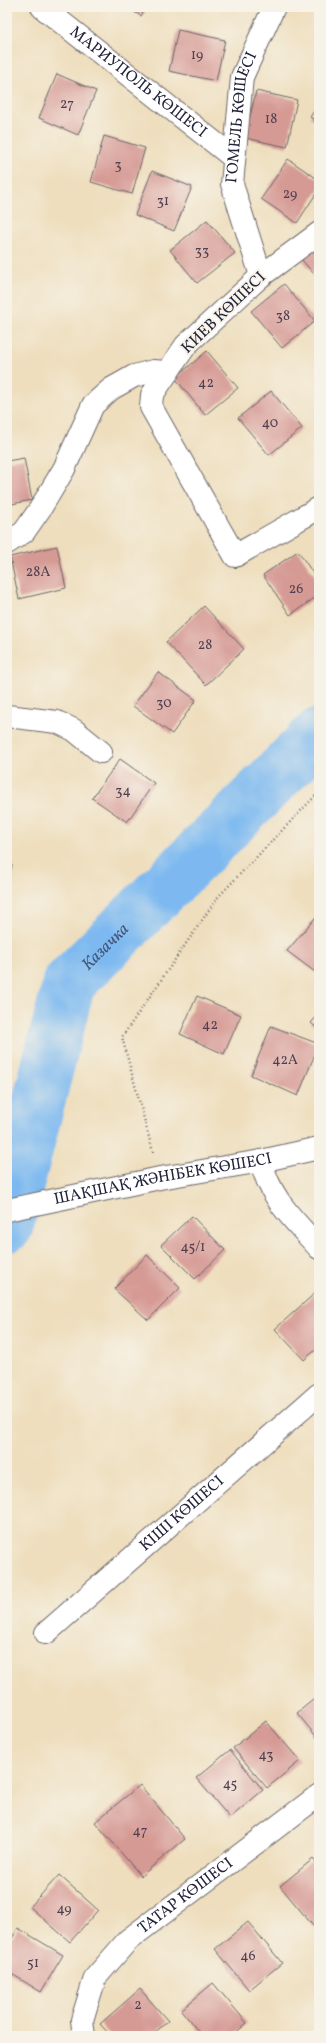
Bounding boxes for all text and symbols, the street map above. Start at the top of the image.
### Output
street label: МАРИУПОЛЬ КӨШЕСІ [65,22,211,143]
house number: 19 [191,46,203,65]
street label: ГОМЕЛЬ КӨШЕСІ [221,48,263,184]
house number: 27 [60,95,74,114]
house number: 18 [265,110,277,129]
house number: 3 [114,156,122,175]
house number: 29 [283,185,297,204]
house number: 31 [157,192,169,211]
house number: 33 [195,242,209,261]
street label: КИЕВ КӨШЕСІ [177,267,271,359]
house number: 38 [276,307,290,326]
house number: 42 [198,374,214,393]
house number: 40 [262,414,278,433]
house number: 28А [26,563,50,582]
house number: 26 [289,580,303,599]
house number: 28 [198,636,212,655]
house number: 30 [156,694,172,713]
house number: 34 [115,782,131,801]
water label: Казачка [77,918,134,976]
house number: 42 [202,1016,218,1035]
house number: 42А [272,1051,298,1070]
street label: ШАҚШАҚ ЖӘНІБЕК КӨШЕСІ [52,1148,274,1211]
house number: 45/1 [181,1238,205,1257]
street label: КІШІ КӨШЕСІ [135,1471,229,1557]
house number: 43 [259,1746,273,1765]
house number: 45 [223,1775,237,1794]
house number: 47 [132,1822,148,1841]
street label: ТАТАР КӨШЕСІ [134,1853,238,1939]
house number: 49 [56,1900,72,1919]
house number: 46 [240,1947,256,1966]
house number: 51 [27,1954,39,1973]
house number: 2 [134,1996,142,2015]

